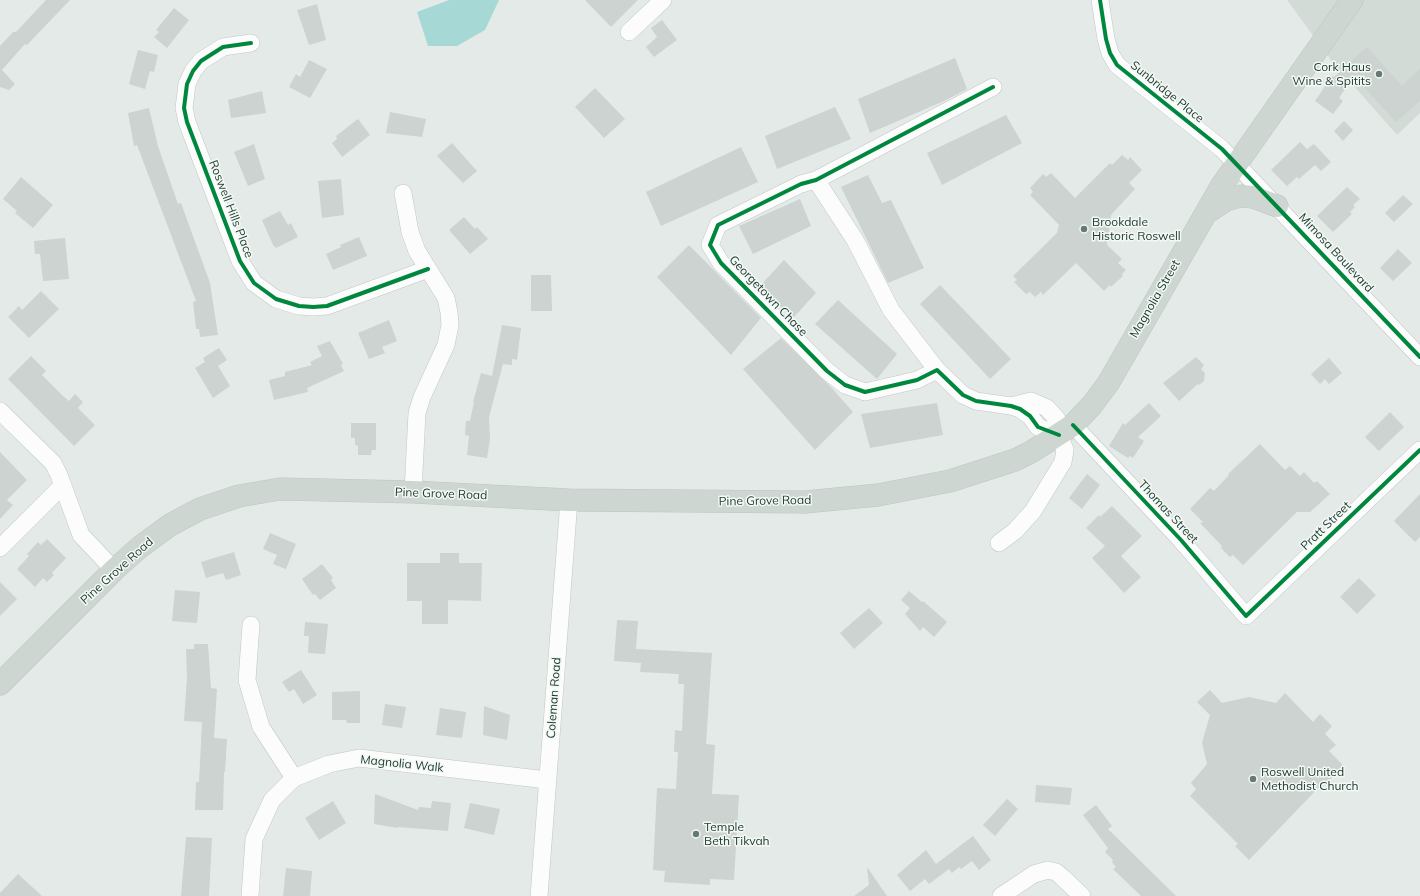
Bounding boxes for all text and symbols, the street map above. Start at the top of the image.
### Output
street label: Sunbridge Place [1127,58,1207,126]
place label: Cork Haus Wine & Spitits [1292,60,1371,88]
marker: Cork Haus Wine & Spitits [1374,69,1384,79]
street label: Roswell Hills Place [206,158,256,260]
street label: Mimosa Boulevard [1296,210,1376,296]
place label: Brookdale Historic Roswell [1092,215,1181,243]
marker: Brookdale Historic Roswell [1079,224,1089,234]
street label: Georgetown Chase [726,253,810,339]
street label: Magnolia Street [1127,257,1183,341]
street label: Thomas Street [1135,477,1201,547]
street label: Pine Grove Road [395,485,487,503]
street label: Pine Grove Road [719,493,811,509]
street label: Pratt Street [1298,499,1354,553]
street label: Pine Grove Road [78,535,156,607]
street label: Coleman Road [544,657,564,739]
street label: Magnolia Walk [360,752,444,776]
place label: Roswell United Methodist Church [1261,765,1359,793]
marker: Roswell United Methodist Church [1248,774,1258,784]
place label: Temple Beth Tikvah [704,820,770,848]
marker: Temple Beth Tikvah [691,829,701,839]

